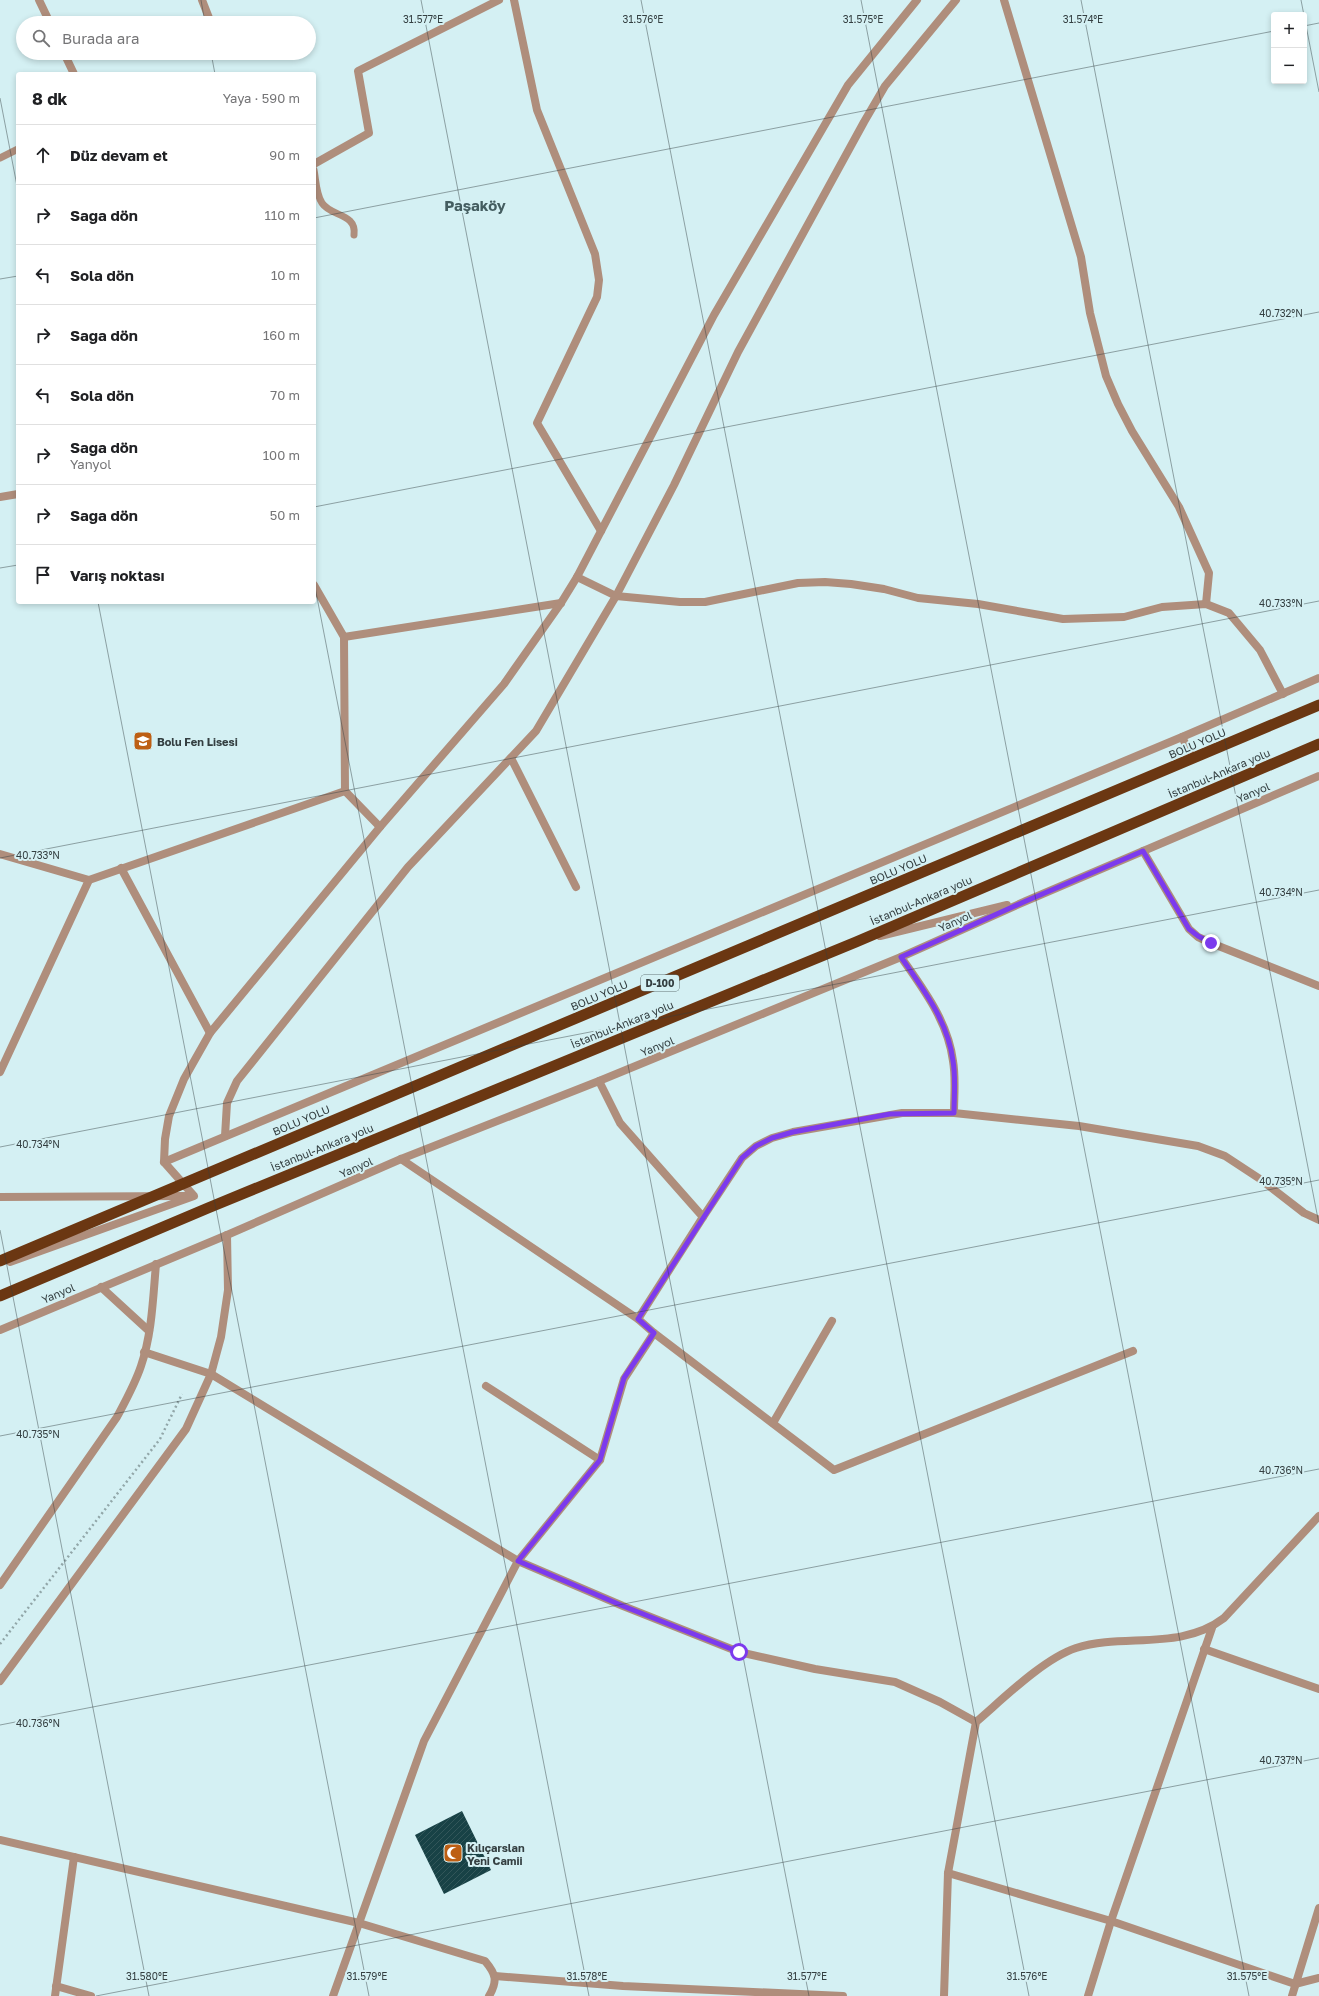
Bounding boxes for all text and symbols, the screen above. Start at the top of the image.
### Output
map controls [1271,12,1307,84]
button: + [1271,12,1307,48]
text: 31.577°E [403,13,443,25]
text: 31.576°E [623,13,663,25]
text: 31.575°E [843,13,883,25]
text: 31.574°E [1063,13,1103,25]
search box [16,16,316,60]
icon: search [30,27,52,49]
text: Burada ara [62,29,139,47]
button: − [1271,48,1307,84]
text: 8 dk [32,88,67,109]
text: Yaya · 590 m [223,90,300,106]
icon: ahead [32,144,54,166]
text: Düz devam et [70,146,168,164]
text: 90 m [269,147,300,163]
district label: Paşaköy [444,196,506,214]
icon: right [32,204,54,226]
text: Sağa dön [70,206,138,224]
text: 110 m [265,207,300,223]
icon: left [32,264,54,286]
text: Sola dön [70,266,134,284]
text: 10 m [271,267,300,283]
text: 40.732°N [1259,307,1303,319]
icon: right [32,324,54,346]
text: Sağa dön [70,326,138,344]
text: 160 m [263,327,300,343]
icon: left [32,384,54,406]
text: Sola dön [70,386,134,404]
text: 70 m [270,387,300,403]
text: Sağa dön [70,438,138,456]
icon: right [32,444,54,466]
text: 100 m [263,447,300,463]
text: Yanyol [70,456,111,472]
icon: right [32,504,54,526]
text: Sağa dön [70,506,138,524]
text: 50 m [270,507,300,523]
icon: arrive [32,564,54,586]
text: Varış noktası [70,566,165,584]
text: 40.733°N [1259,597,1303,609]
street label: BOLU YOLU [1166,725,1228,761]
school or university icon: Bolu Fen Lisesi [132,730,154,752]
place label: Bolu Fen Lisesi [157,735,238,748]
street label: İstanbul-Ankara yolu [1166,746,1272,800]
street label: Yanyol [1234,779,1272,805]
text: 40.733°N [16,849,60,861]
street label: BOLU YOLU [867,851,929,887]
street label: İstanbul-Ankara yolu [868,873,974,927]
text: 40.734°N [1259,886,1303,898]
street label: Yanyol [936,908,974,934]
route end [1202,934,1220,952]
road number: D-100 [641,975,679,991]
street label: BOLU YOLU [568,977,630,1013]
street label: İstanbul-Ankara yolu [569,997,675,1051]
street label: Yanyol [638,1033,676,1059]
street label: BOLU YOLU [270,1102,332,1138]
street label: İstanbul-Ankara yolu [269,1120,375,1174]
text: 40.734°N [16,1138,60,1150]
street label: Yanyol [337,1154,375,1180]
text: 40.735°N [1259,1175,1303,1187]
street label: Yanyol [39,1280,77,1306]
text: 40.735°N [16,1428,60,1440]
text: 40.736°N [1259,1464,1303,1476]
route start [730,1643,748,1661]
text: 40.736°N [16,1717,60,1729]
text: 40.737°N [1259,1754,1303,1766]
place label: Kılıçarslan Yeni Camii [467,1841,525,1867]
mosque icon: Kılıçarslan Yeni Camii [442,1842,464,1864]
text: 31.580°E [126,1970,168,1982]
text: 31.579°E [347,1970,387,1982]
text: 31.578°E [567,1970,607,1982]
text: 31.577°E [787,1970,827,1982]
text: 31.576°E [1007,1970,1047,1982]
text: 31.575°E [1227,1970,1267,1982]

